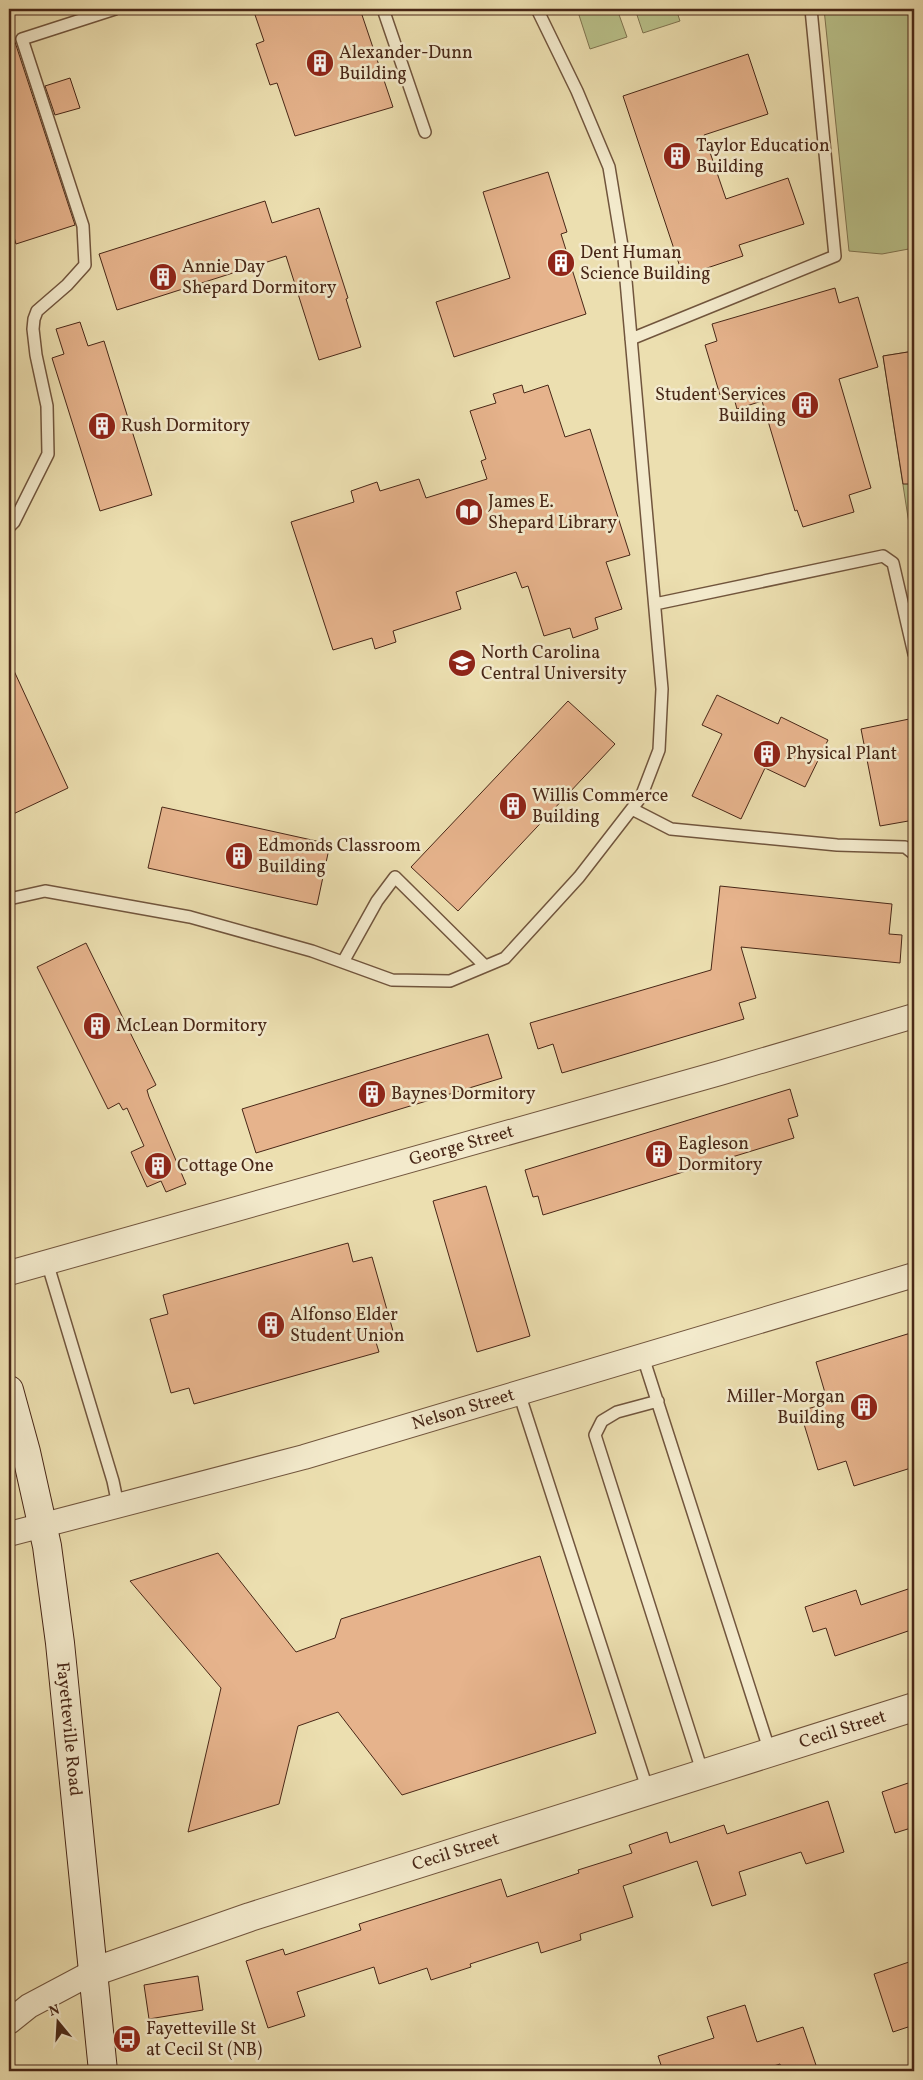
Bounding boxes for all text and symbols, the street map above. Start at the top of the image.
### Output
place label: Alexander-Dunn Building [339,41,473,87]
building icon: Alexander-Dunn Building [305,48,335,78]
place label: Taylor Education Building [696,134,830,180]
building icon: Taylor Education Building [662,141,692,171]
place label: Dent Human Science Building [580,241,711,287]
building icon: Dent Human Science Building [546,248,576,278]
place label: Annie Day Shepard Dormitory [182,255,337,301]
building icon: Annie Day Shepard Dormitory [148,262,178,292]
place label: Student Services Building [655,383,786,429]
building icon: Student Services Building [790,390,820,420]
building icon: Rush Dormitory [87,411,117,441]
place label: Rush Dormitory [121,414,250,439]
place label: James E. Shepard Library [488,490,617,536]
library icon: James E. Shepard Library [454,497,484,527]
place label: North Carolina Central University [481,641,627,687]
school or university icon: North Carolina Central University [447,648,477,678]
building icon: Physical Plant [752,739,782,769]
place label: Physical Plant [786,742,897,767]
place label: Willis Commerce Building [532,784,668,830]
building icon: Willis Commerce Building [498,791,528,821]
place label: Edmonds Classroom Building [258,834,421,880]
building icon: Edmonds Classroom Building [224,841,254,871]
building icon: McLean Dormitory [82,1011,112,1041]
place label: McLean Dormitory [116,1014,267,1039]
building icon: Baynes Dormitory [357,1079,387,1109]
place label: Baynes Dormitory [391,1082,536,1107]
street label: George Street [406,1119,517,1172]
place label: Eagleson Dormitory [678,1132,763,1178]
building icon: Eagleson Dormitory [644,1139,674,1169]
building icon: Cottage One [143,1151,173,1181]
place label: Cottage One [177,1154,274,1179]
place label: Alfonso Elder Student Union [290,1303,405,1349]
building icon: Alfonso Elder Student Union [256,1310,286,1340]
street label: Nelson Street [409,1382,518,1437]
place label: Miller-Morgan Building [726,1385,845,1431]
building icon: Miller-Morgan Building [849,1392,879,1422]
street label: Fayetteville Road [49,1661,88,1797]
street label: Cecil Street [796,1704,889,1755]
street label: Cecil Street [409,1826,502,1877]
north arrow [32,1998,82,2048]
text: N [47,2000,62,2022]
place label: Fayetteville St at Cecil St (NB) [146,2017,262,2063]
bus stop icon: Fayetteville St at Cecil St (NB) [112,2024,142,2054]

